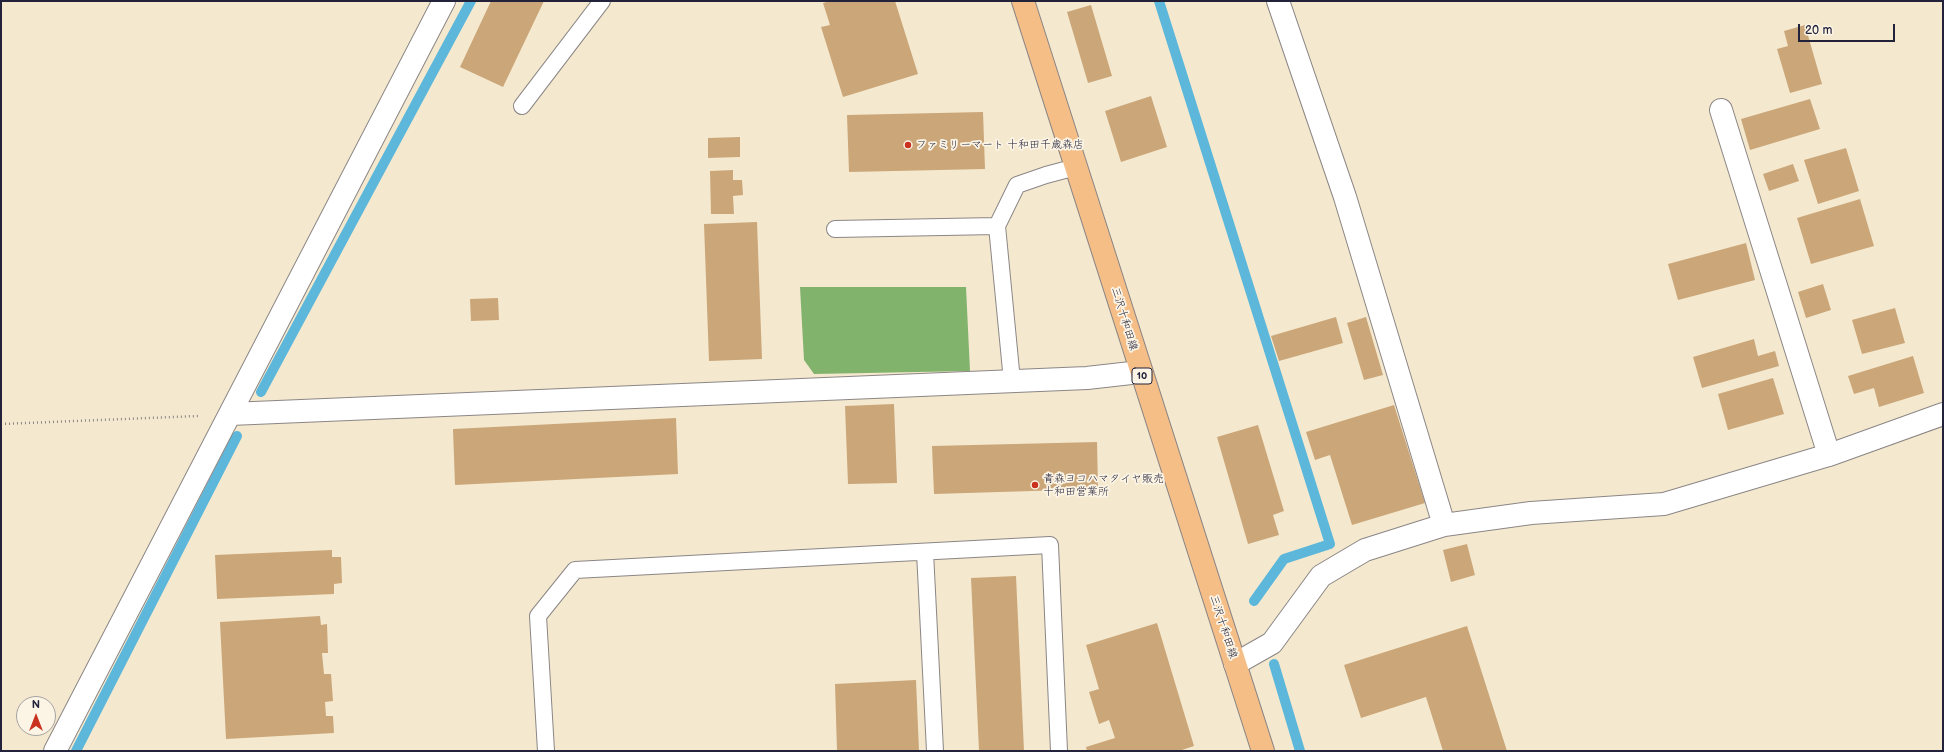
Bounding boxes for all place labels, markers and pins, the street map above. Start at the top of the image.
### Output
place label: ファミリーマート 十和田千歳森店 [916,138,1084,152]
marker: ファミリーマート 十和田千歳森店 [903,140,913,150]
place label: 青森ヨコハマタイヤ販売 十和田営業所 [1043,472,1164,498]
marker: 青森ヨコハマタイヤ販売 十和田営業所 [1030,480,1040,490]

